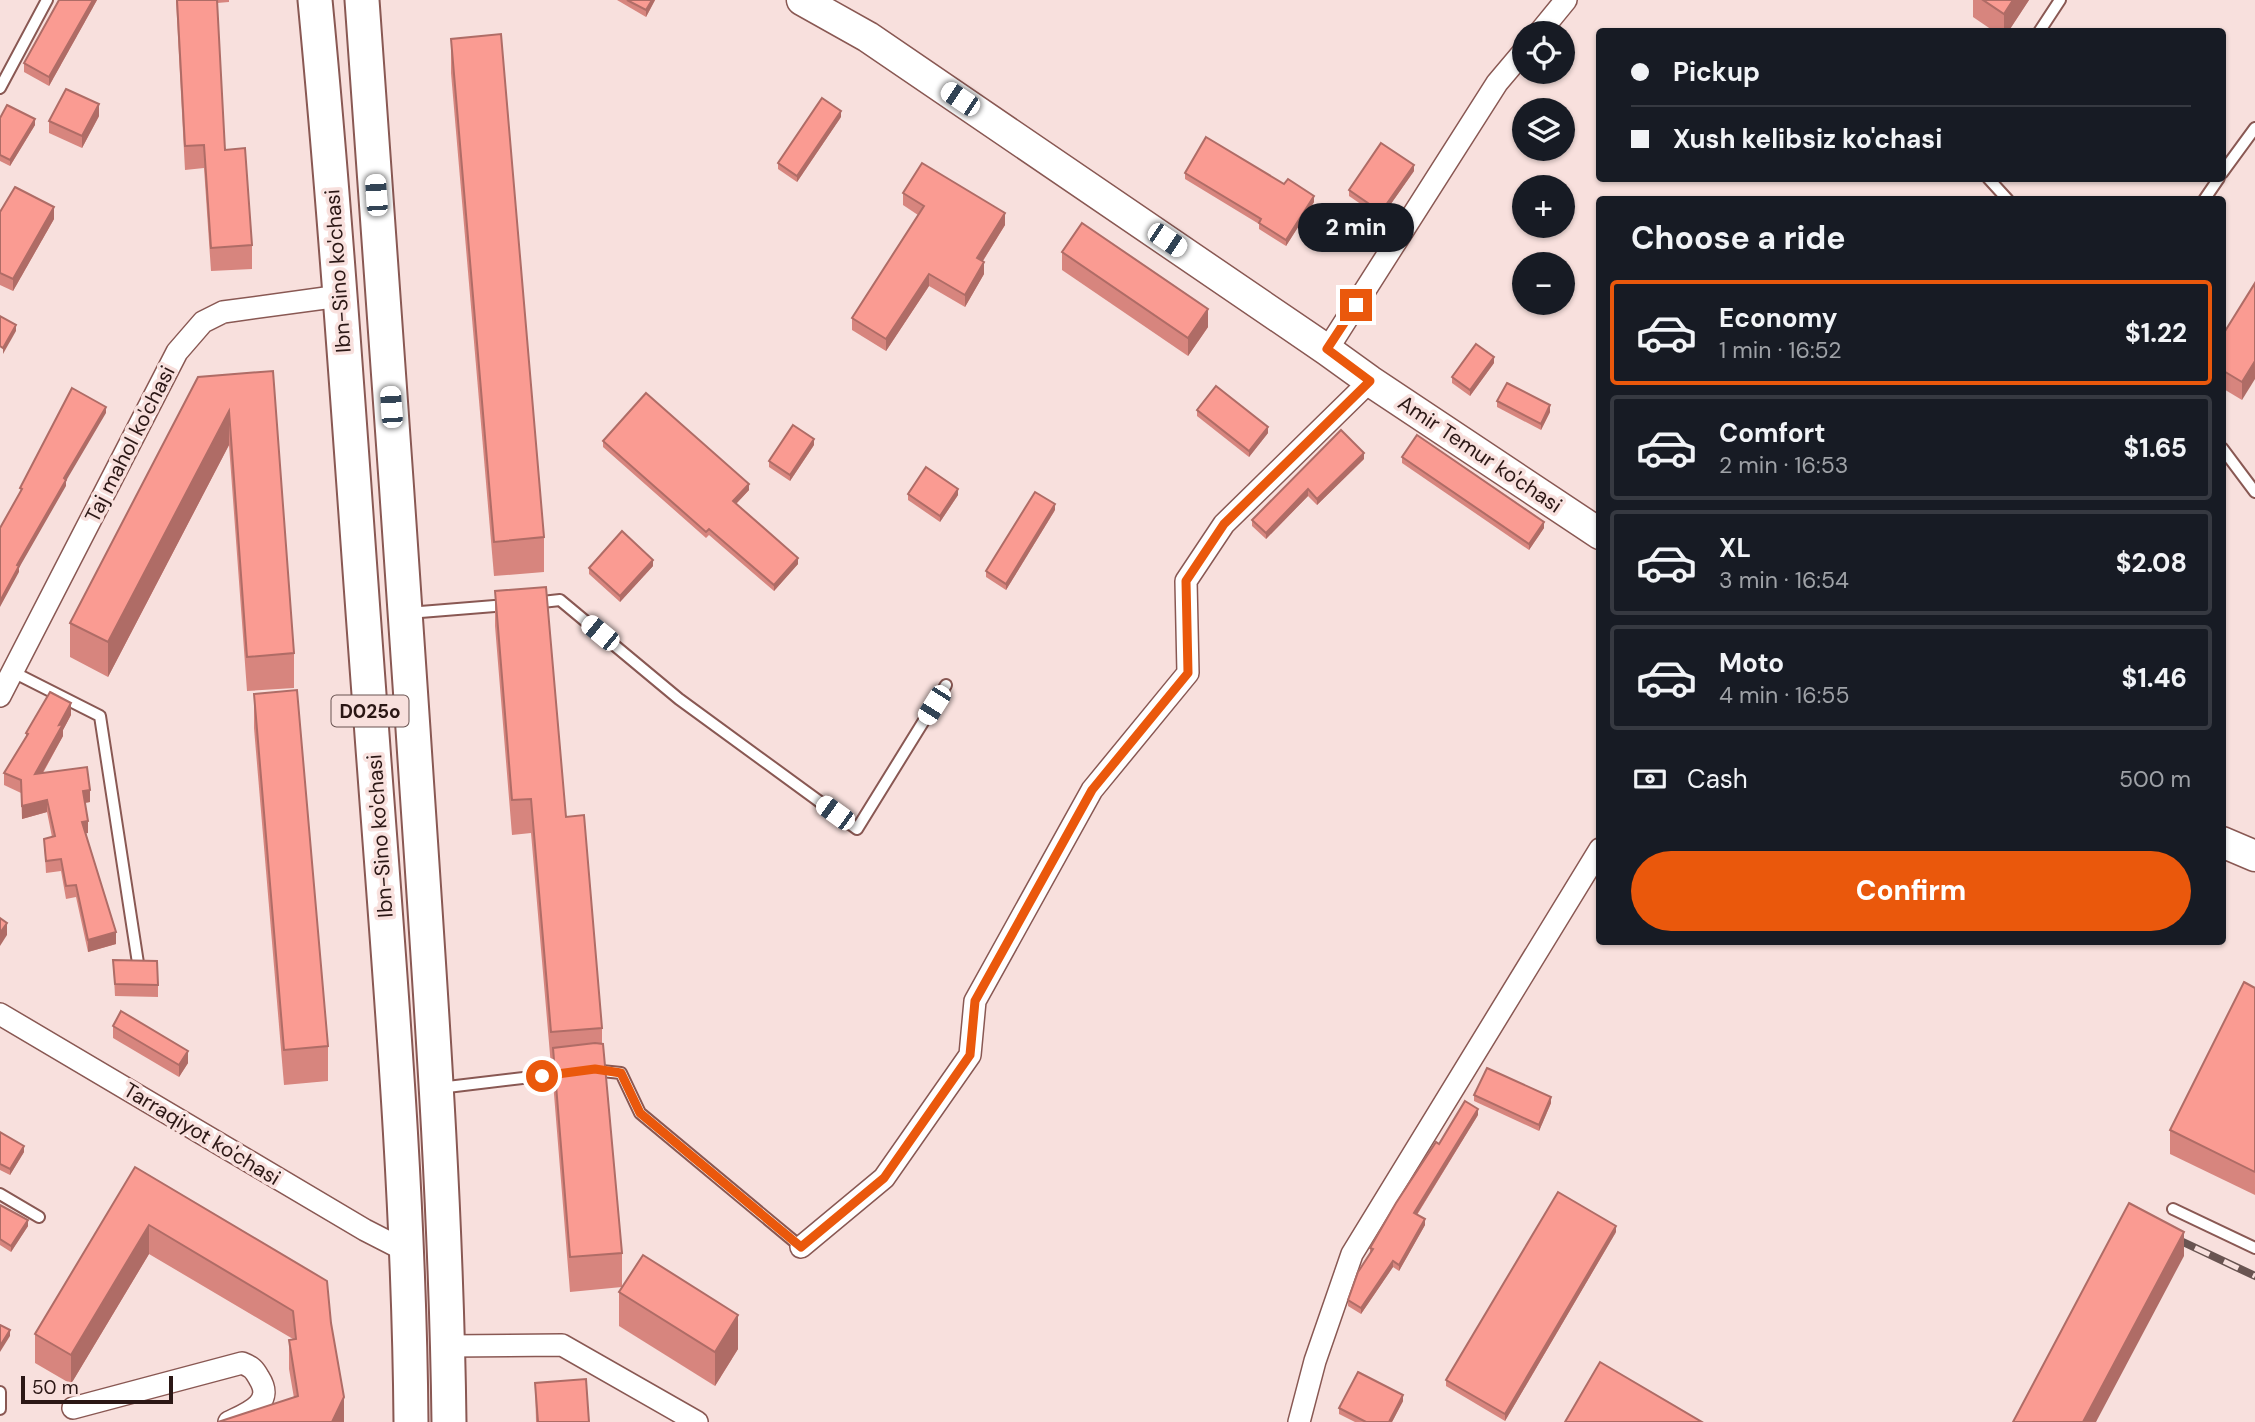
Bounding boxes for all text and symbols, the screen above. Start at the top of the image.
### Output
map controls [1512,21,1575,315]
button: locate [1512,21,1575,84]
text: Pickup [1673,55,1760,89]
car [937,79,984,119]
button: layers [1512,98,1575,161]
text: Xush kelibsiz ko'chasi [1673,122,1942,156]
car [365,173,388,217]
button: + [1512,175,1575,238]
street label: Ibn-Sino ko'chasi [318,188,358,354]
callout: 2 min [1298,204,1414,252]
text: 2 min [1325,212,1387,242]
text: Choose a ride [1631,217,1846,259]
car [1144,220,1191,260]
button: − [1512,252,1575,315]
route end [1340,289,1372,321]
icon: car [1635,301,1698,364]
text: Economy [1719,301,1837,335]
text: $1.22 [2125,316,2187,350]
text: 1 min · 16:52 [1719,335,1841,365]
street label: Taj mahol ko'chasi [78,361,182,527]
car [380,385,403,429]
street label: Amir Temur ko'chasi [1393,389,1567,519]
icon: car [1635,416,1698,479]
text: Comfort [1719,416,1825,450]
text: $1.65 [2124,431,2187,465]
text: 2 min · 16:53 [1719,450,1848,480]
icon: car [1635,531,1698,594]
text: XL [1719,531,1751,565]
text: $2.08 [2116,546,2187,580]
text: 3 min · 16:54 [1719,565,1849,595]
car [578,612,623,654]
icon: car [1635,646,1698,709]
text: Moto [1719,646,1784,680]
text: $1.46 [2121,661,2187,695]
text: 4 min · 16:55 [1719,680,1849,710]
car [914,682,955,728]
road number: D025o [332,696,408,726]
street label: Ibn-Sino ko'chasi [360,753,400,919]
icon: cash [1631,760,1669,798]
text: Cash [1687,762,1748,796]
text: 500 m [2119,764,2191,794]
car [812,792,859,834]
button: Confirm [1631,851,2191,931]
route start [526,1060,558,1092]
street label: Tarraqiyot ko'chasi [118,1076,286,1192]
scale bar [21,1373,173,1405]
text: 50 m [32,1375,79,1400]

